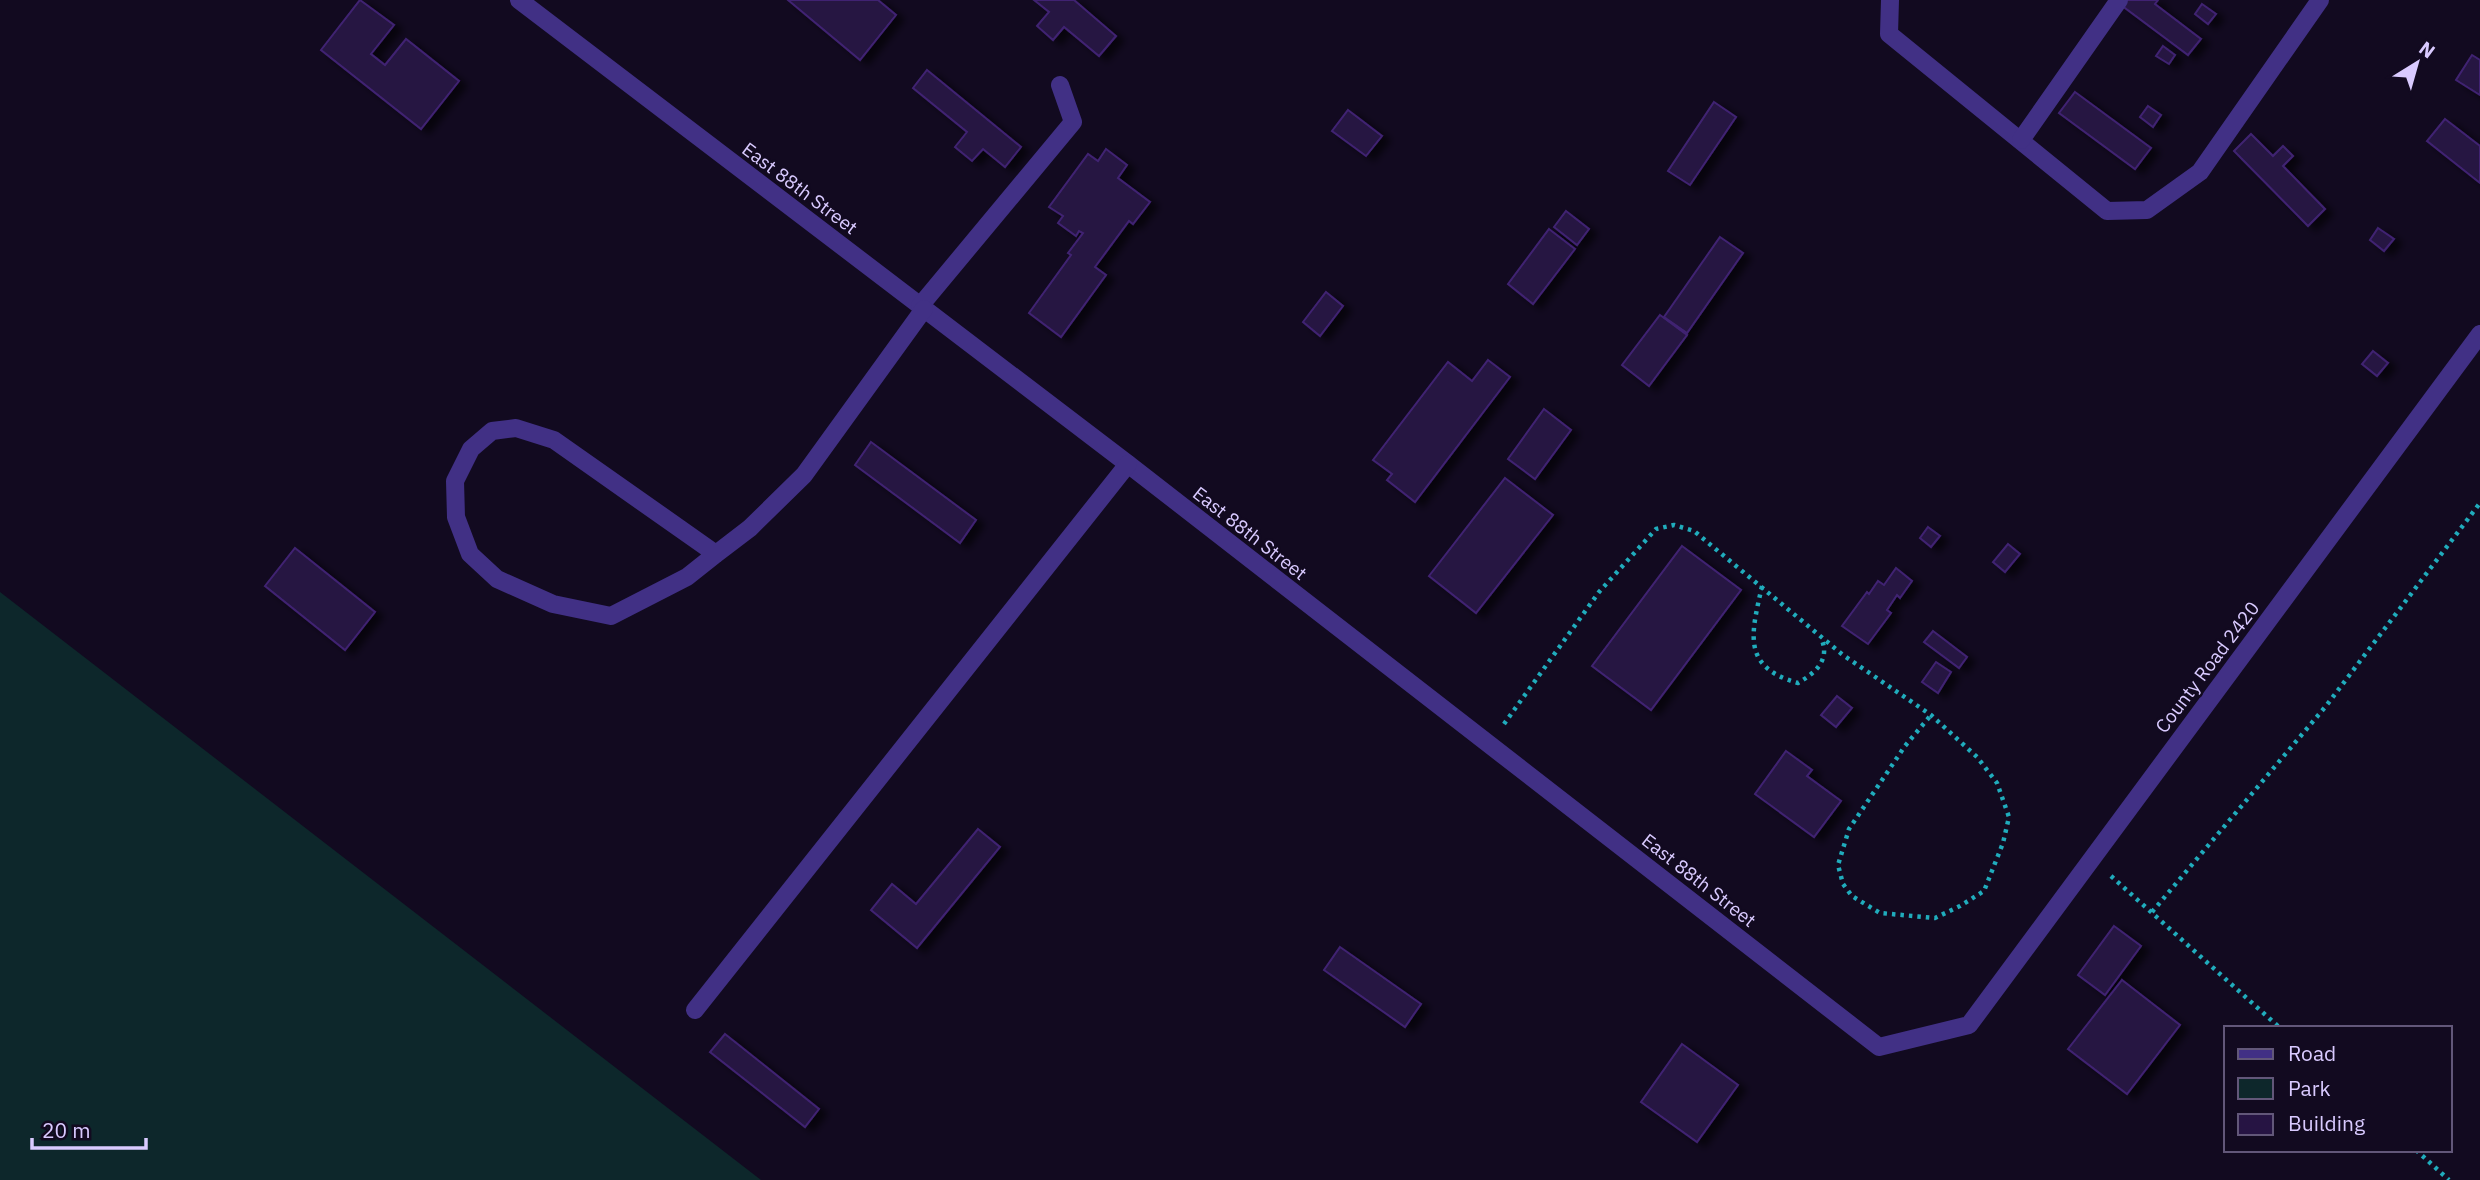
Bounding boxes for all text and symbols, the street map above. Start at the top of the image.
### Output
north arrow [2382,28,2452,98]
text: N [2415,36,2440,63]
street label: East 88th Street [738,137,862,239]
street label: East 88th Street [1188,481,1312,585]
street label: County Road 2420 [2150,597,2264,737]
street label: East 88th Street [1637,828,1761,932]
legend [2224,1026,2452,1152]
text: Road [2288,1039,2336,1067]
text: Park [2288,1074,2331,1102]
scale bar [32,1106,145,1150]
text: Building [2288,1109,2365,1137]
text: 20 m [42,1116,91,1144]

